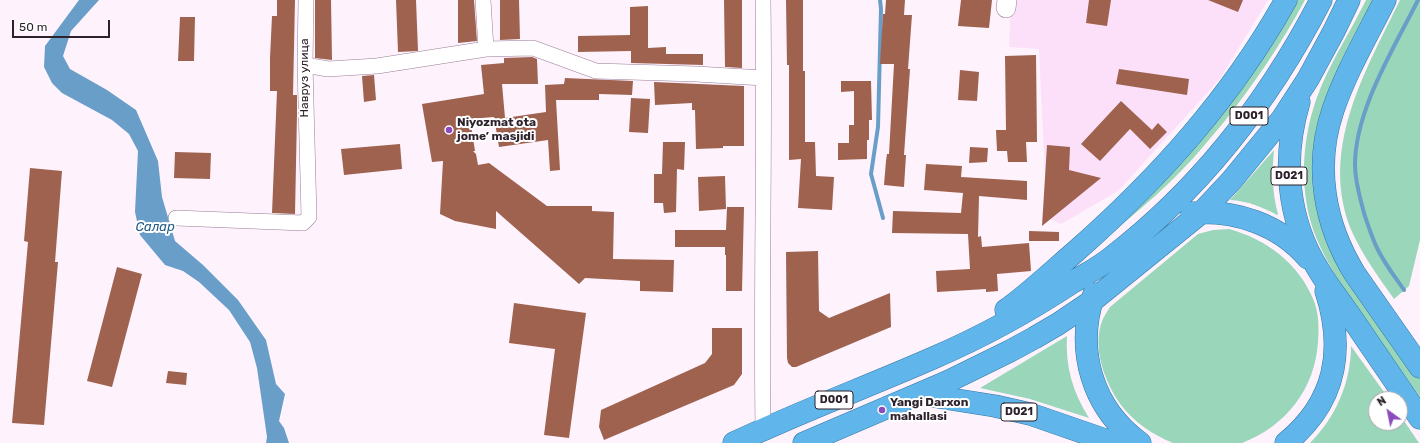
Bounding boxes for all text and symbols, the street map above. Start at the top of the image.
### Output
scale bar [14,12,112,38]
text: 50 m [19,20,47,34]
street label: Навруз улица [298,38,312,118]
road number: D001 [1230,107,1268,125]
place label: Niyozmat ota jome’ masjidi [457,116,536,144]
marker: Niyozmat ota jome’ masjidi [444,125,454,135]
road number: D021 [1271,167,1307,185]
water label: Салар [135,219,175,235]
road number: D001 [815,391,853,409]
north arrow [1368,391,1408,431]
text: N [1375,394,1389,409]
place label: Yangi Darxon mahallasi [890,396,968,424]
road number: D021 [1001,403,1037,421]
marker: Yangi Darxon mahallasi [877,405,887,415]

